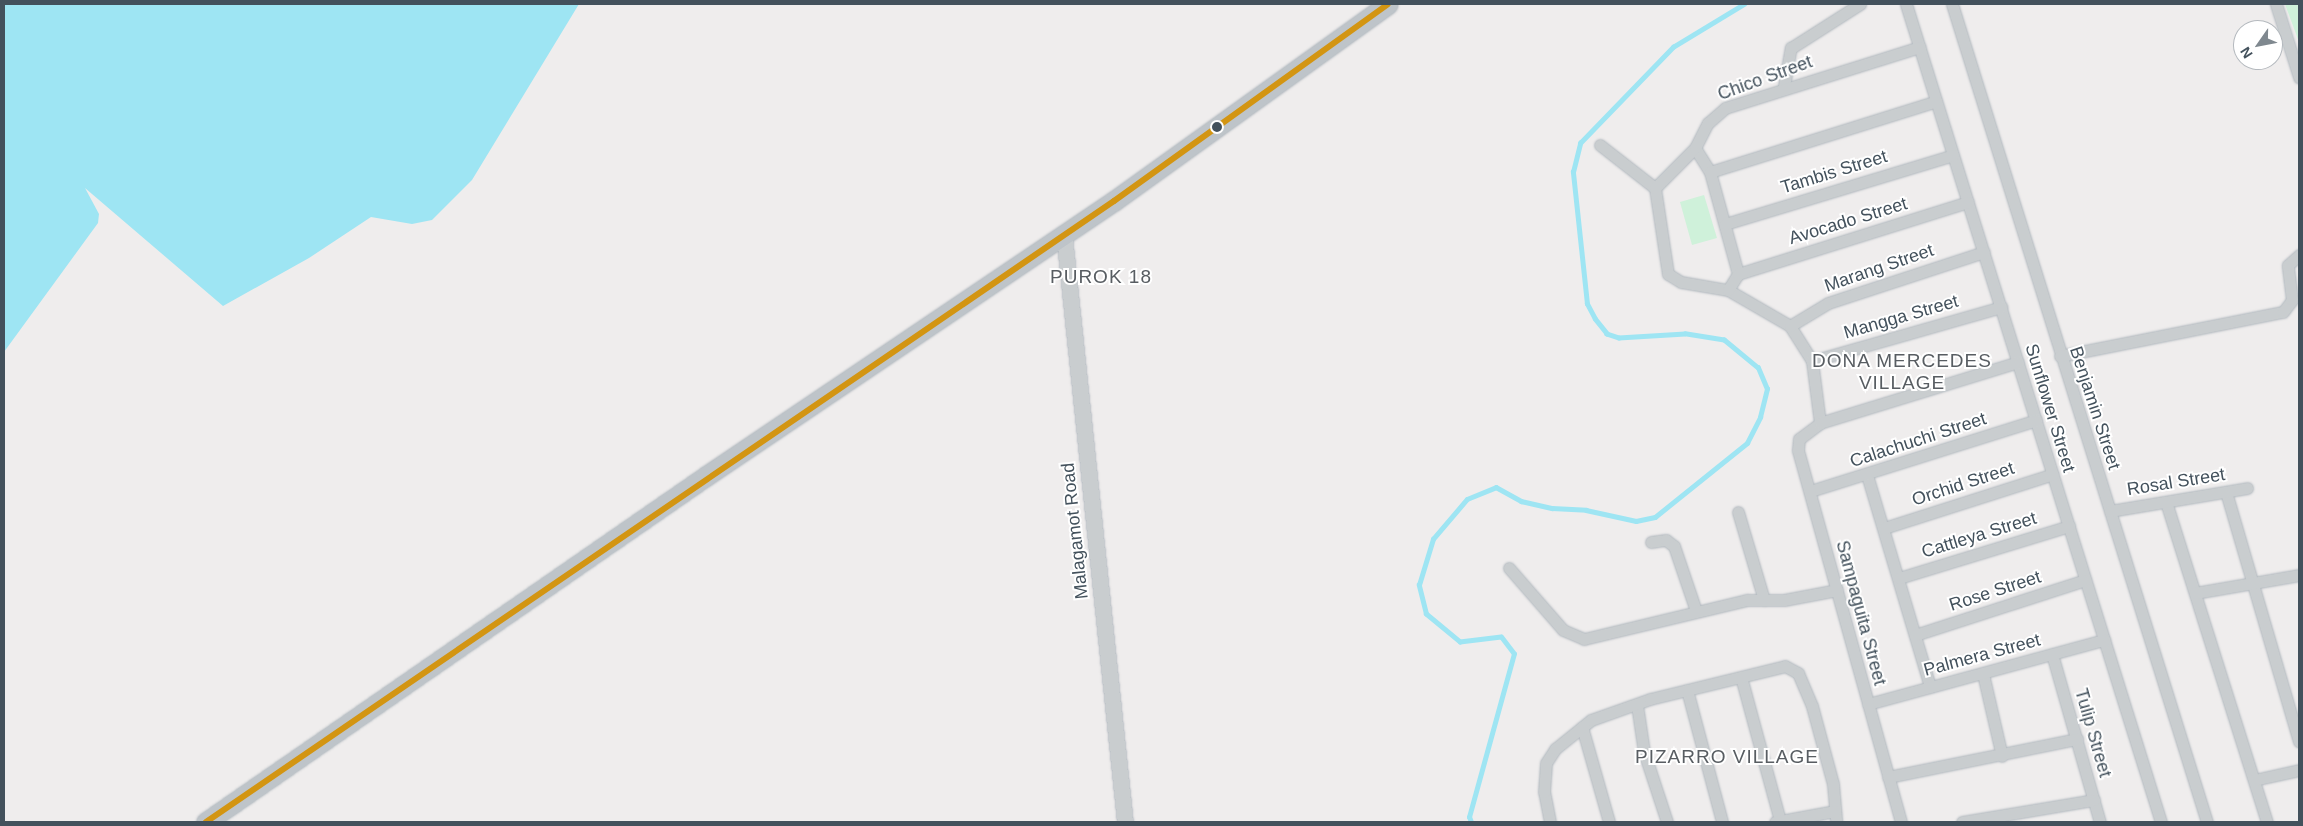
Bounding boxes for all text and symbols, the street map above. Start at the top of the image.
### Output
north arrow [2233,20,2283,70]
text: N [2237,44,2256,61]
street label: Chico Street [1715,51,1815,105]
unlabelled marker [1212,122,1222,132]
street label: Tambis Street [1778,146,1890,198]
street label: Avocado Street [1786,193,1910,249]
street label: Marang Street [1822,239,1936,297]
district label: PUROK 18 [1049,266,1153,288]
street label: Mangga Street [1841,290,1961,344]
street label: Sunflower Street [2020,341,2080,475]
street label: Benjamin Street [2065,344,2125,472]
district label: DONA MERCEDES VILLAGE [1810,350,1994,394]
street label: Calachuchi Street [1847,408,1989,472]
street label: Orchid Street [1909,457,2017,511]
street label: Malagamot Road [1057,462,1093,600]
street label: Rosal Street [2125,464,2227,500]
street label: Cattleya Street [1919,507,2039,563]
street label: Sampaguita Street [1831,538,1891,688]
street label: Rose Street [1946,566,2044,616]
street label: Palmera Street [1921,629,2043,681]
street label: Tulip Street [2070,686,2116,780]
district label: PIZARRO VILLAGE [1633,746,1821,768]

